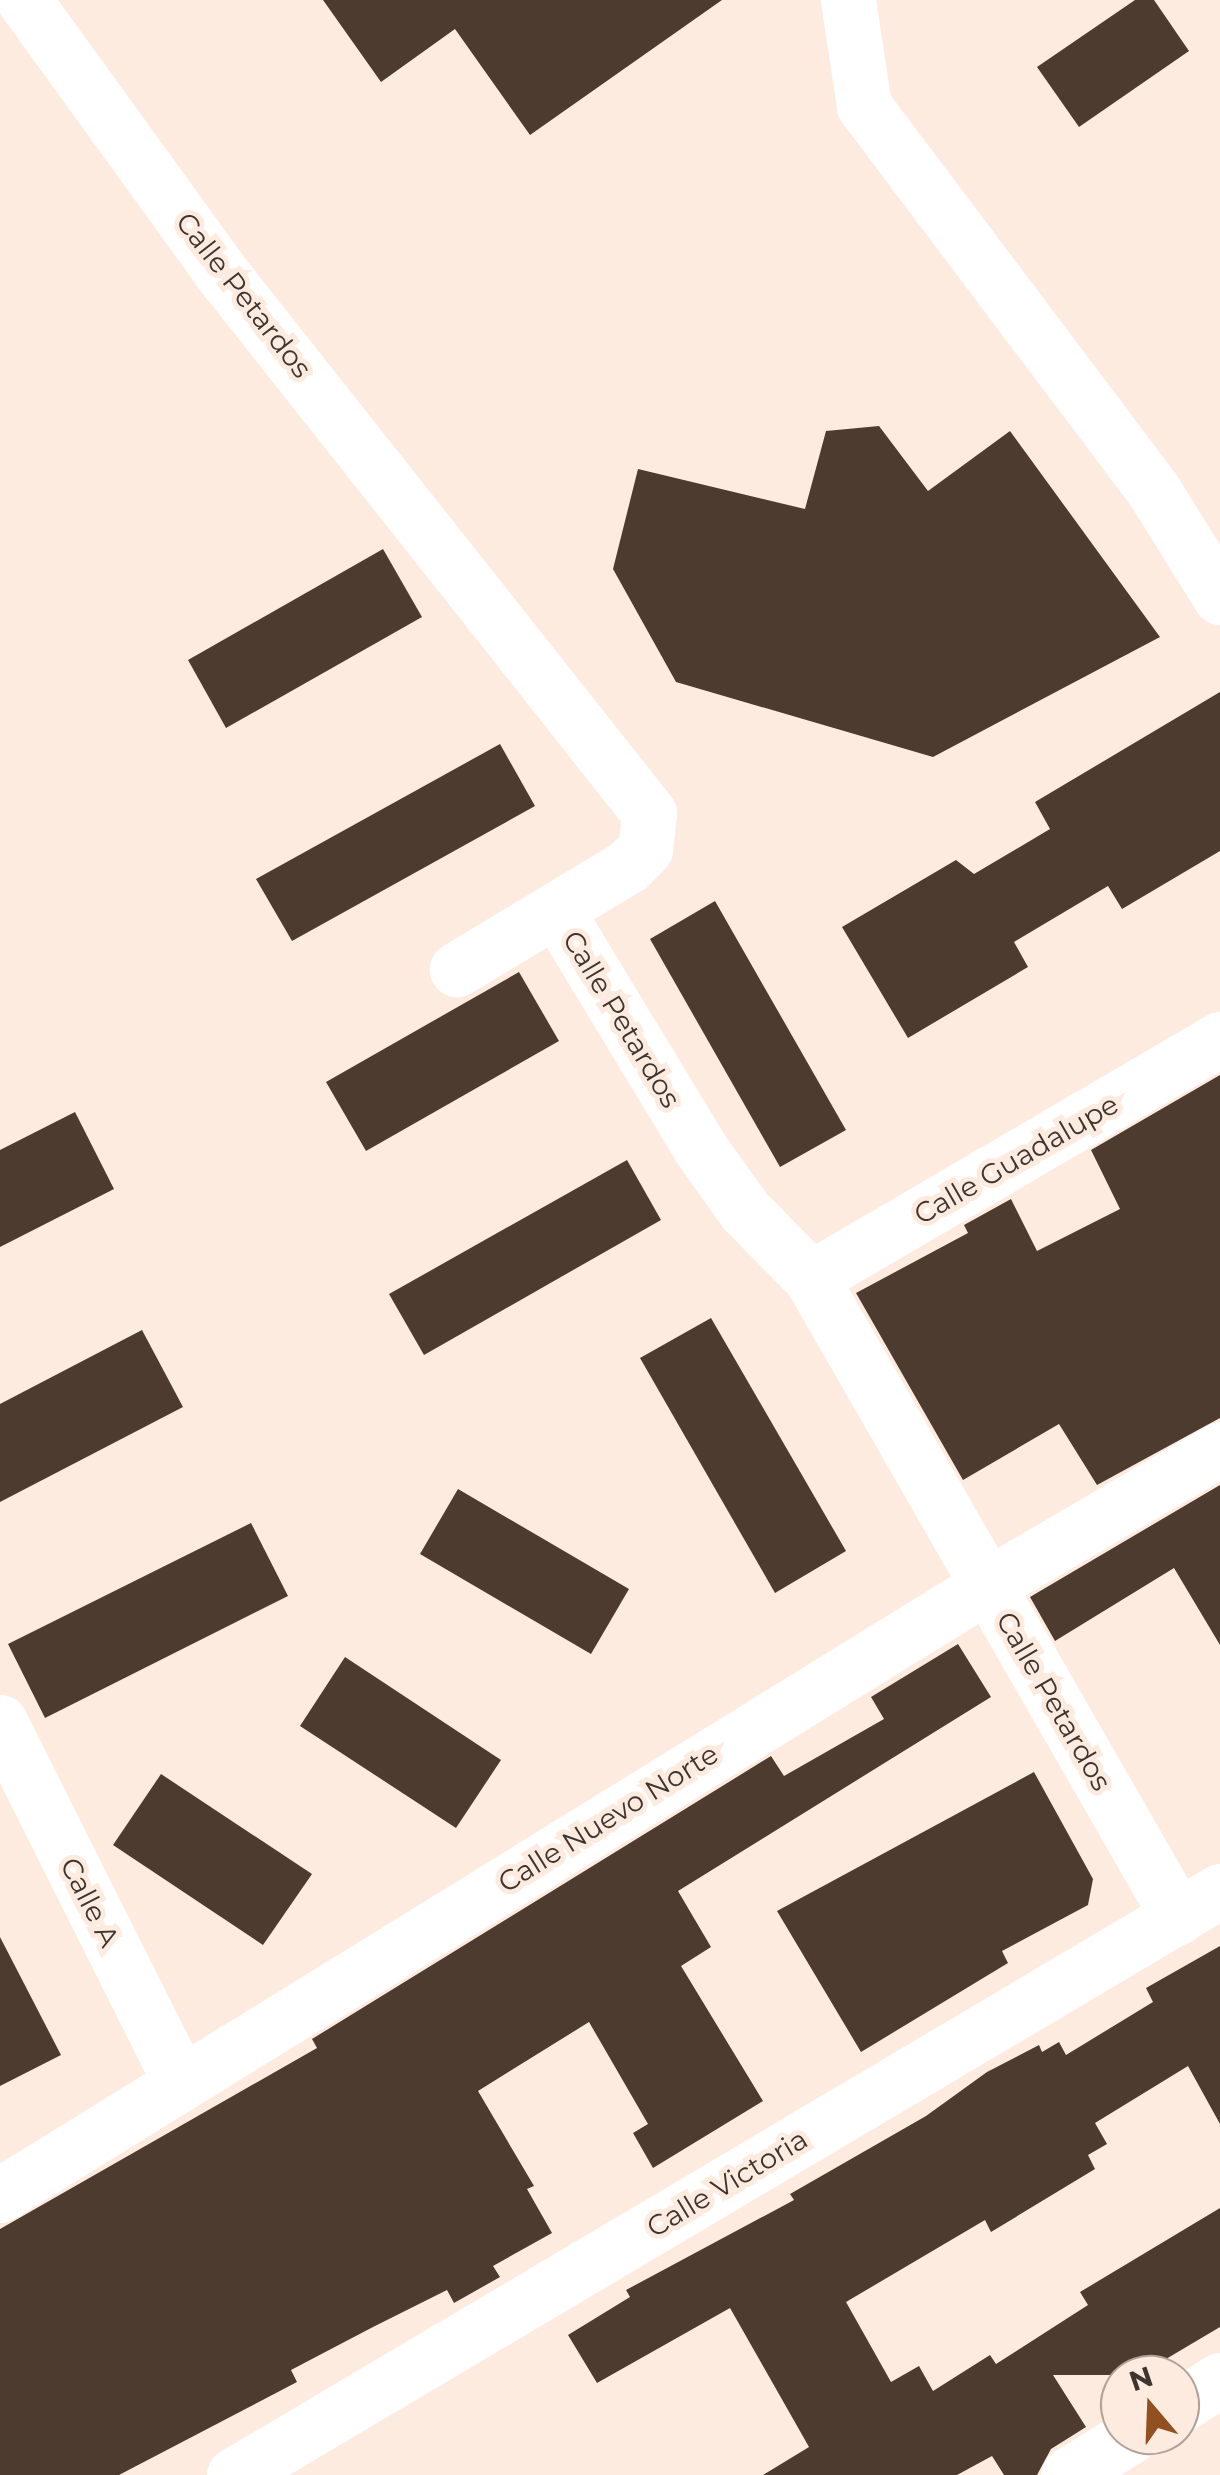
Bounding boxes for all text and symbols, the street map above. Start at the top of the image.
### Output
street label: Calle Petardos [169,206,319,384]
street label: Calle Petardos [556,924,688,1114]
street label: Calle Guadalupe [908,1087,1124,1231]
street label: Calle Petardos [989,1606,1119,1796]
street label: Calle Nuevo Norte [492,1737,724,1899]
street label: Calle A [53,1852,127,1952]
street label: Calle Victoria [641,2122,813,2244]
north arrow [1100,2355,1200,2455]
text: N [1125,2359,1157,2398]

